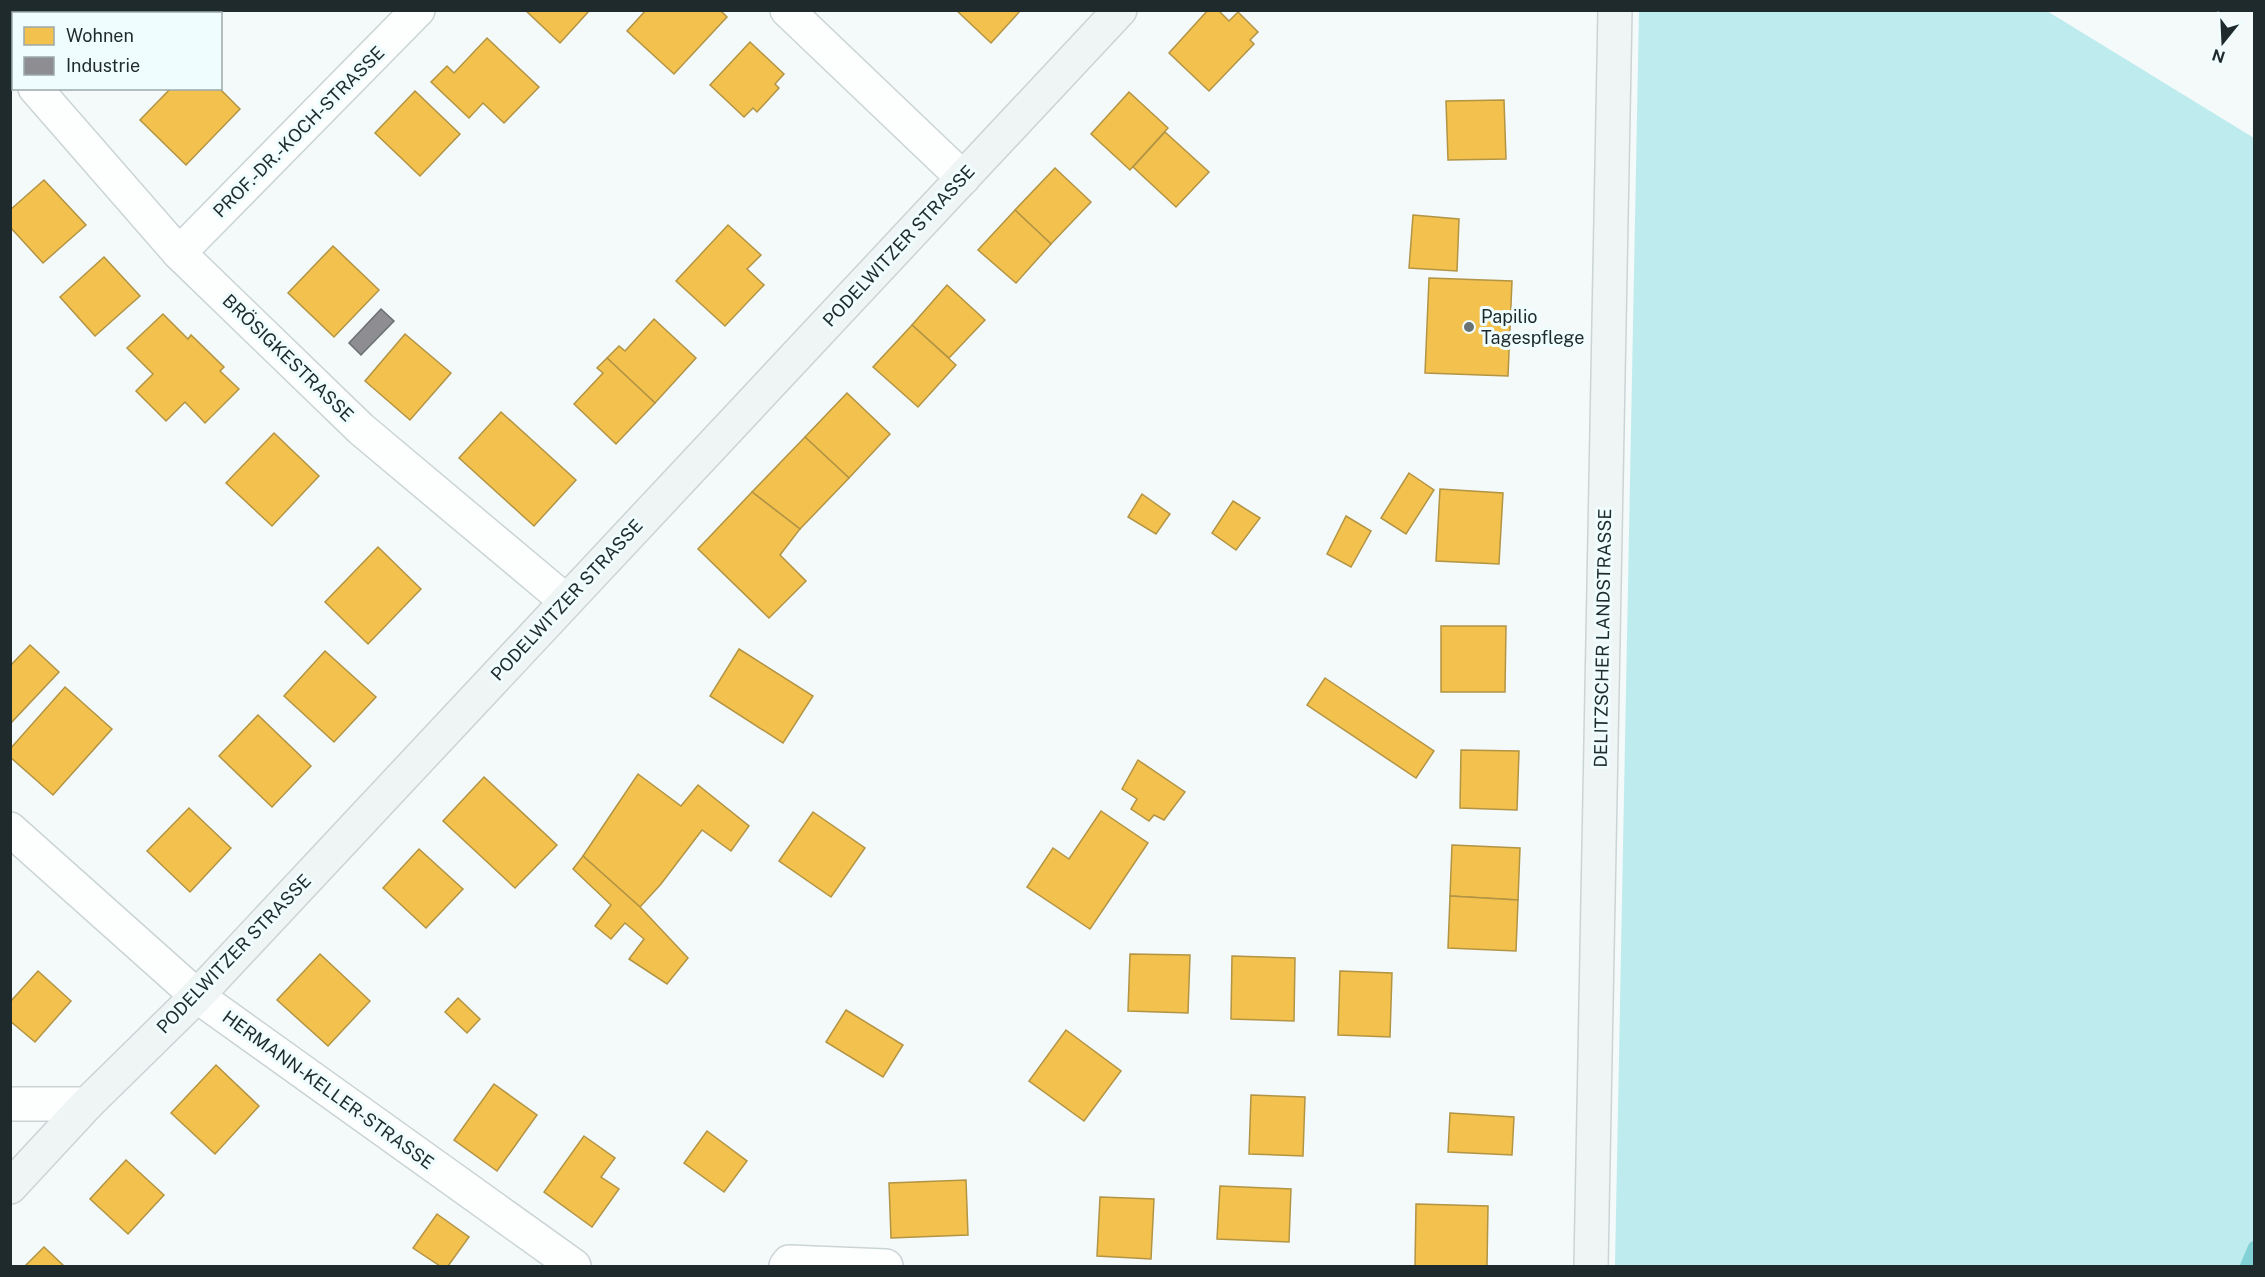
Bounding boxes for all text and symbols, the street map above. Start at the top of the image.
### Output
legend [12,12,222,90]
north arrow [2193,12,2253,72]
text: Wohnen [66,25,134,46]
street label: PROF.-DR.-KOCH-STRASSE [209,42,389,222]
text: N [2210,45,2227,67]
text: Industrie [66,55,140,76]
street label: PODELWITZER STRASSE [818,161,979,331]
street label: BRÖSIGKESTRASSE [219,289,359,426]
place label: Papilio Tagespflege [1481,306,1584,348]
marker: Papilio Tagespflege [1462,320,1476,334]
street label: DELITZSCHER LANDSTRASSE [1590,508,1615,768]
street label: PODELWITZER STRASSE [486,515,647,685]
street label: PODELWITZER STRASSE [152,870,315,1037]
street label: HERMANN-KELLER-STRASSE [219,1006,438,1173]

